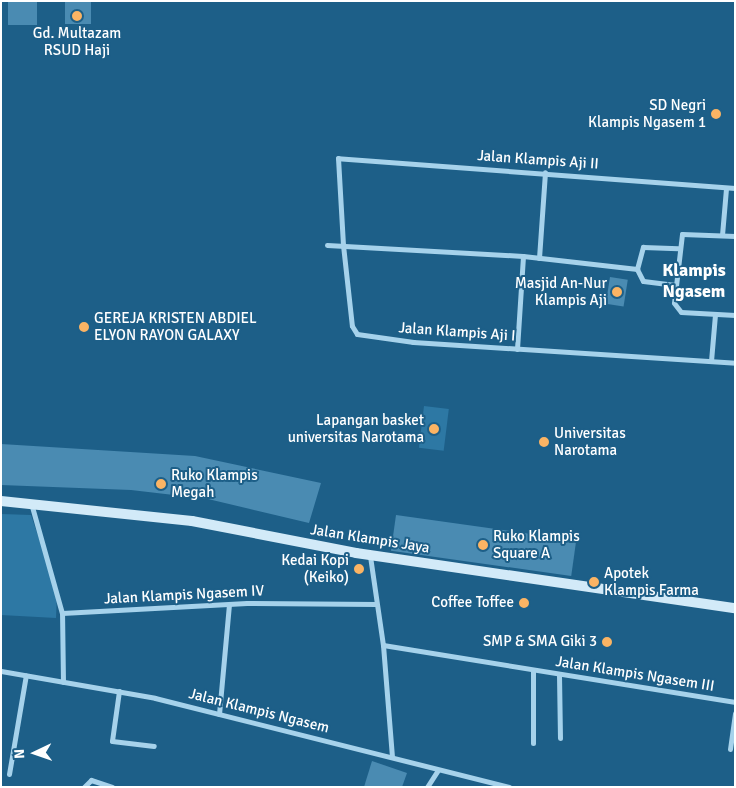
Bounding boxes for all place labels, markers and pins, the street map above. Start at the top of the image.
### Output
marker: Gd. Multazam RSUD Haji [71,10,83,22]
place label: Gd. Multazam RSUD Haji [33,24,121,59]
place label: SD Negri Klampis Ngasem 1 [588,96,706,131]
marker: SD Negri Klampis Ngasem 1 [710,108,722,120]
place label: Masjid An-Nur Klampis Aji [515,274,607,309]
marker: Masjid An-Nur Klampis Aji [611,286,623,298]
place label: GEREJA KRISTEN ABDIEL ELYON RAYON GALAXY [94,309,257,344]
marker: GEREJA KRISTEN ABDIEL ELYON RAYON GALAXY [78,321,90,333]
place label: Lapangan basket universitas Narotama [288,411,424,446]
marker: Lapangan basket universitas Narotama [428,423,440,435]
place label: Universitas Narotama [554,424,626,459]
marker: Universitas Narotama [538,436,550,448]
place label: Ruko Klampis Megah [171,466,258,501]
marker: Ruko Klampis Megah [155,478,167,490]
place label: Ruko Klampis Square A [493,527,580,562]
marker: Ruko Klampis Square A [477,539,489,551]
place label: Kedai Kopi (Keiko) [281,551,349,586]
marker: Kedai Kopi (Keiko) [353,563,365,575]
place label: Apotek Klampis Farma [604,564,699,599]
marker: Apotek Klampis Farma [588,576,600,588]
place label: Coffee Toffee [431,594,514,612]
marker: Coffee Toffee [518,597,530,609]
place label: SMP & SMA Giki 3 [483,633,597,651]
marker: SMP & SMA Giki 3 [601,636,613,648]

